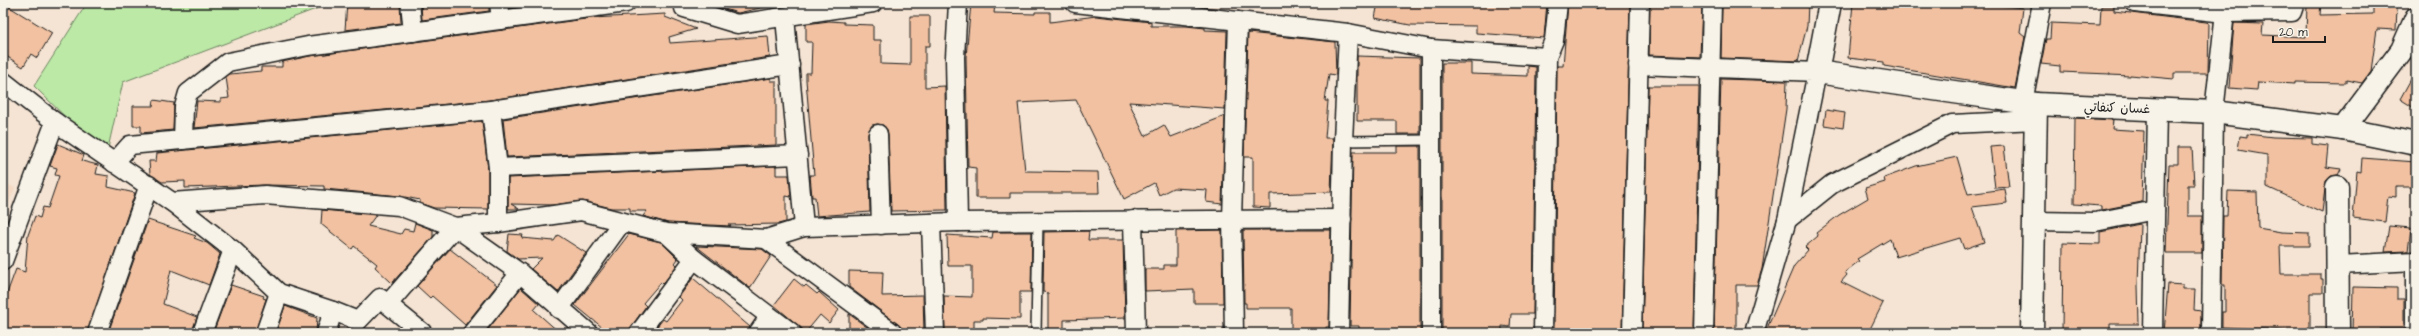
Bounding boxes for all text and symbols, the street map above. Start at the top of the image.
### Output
scale bar [2273,18,2325,44]
text: 20 m [2279,24,2308,41]
street label: غسان كنفاتي [2083,98,2150,120]

